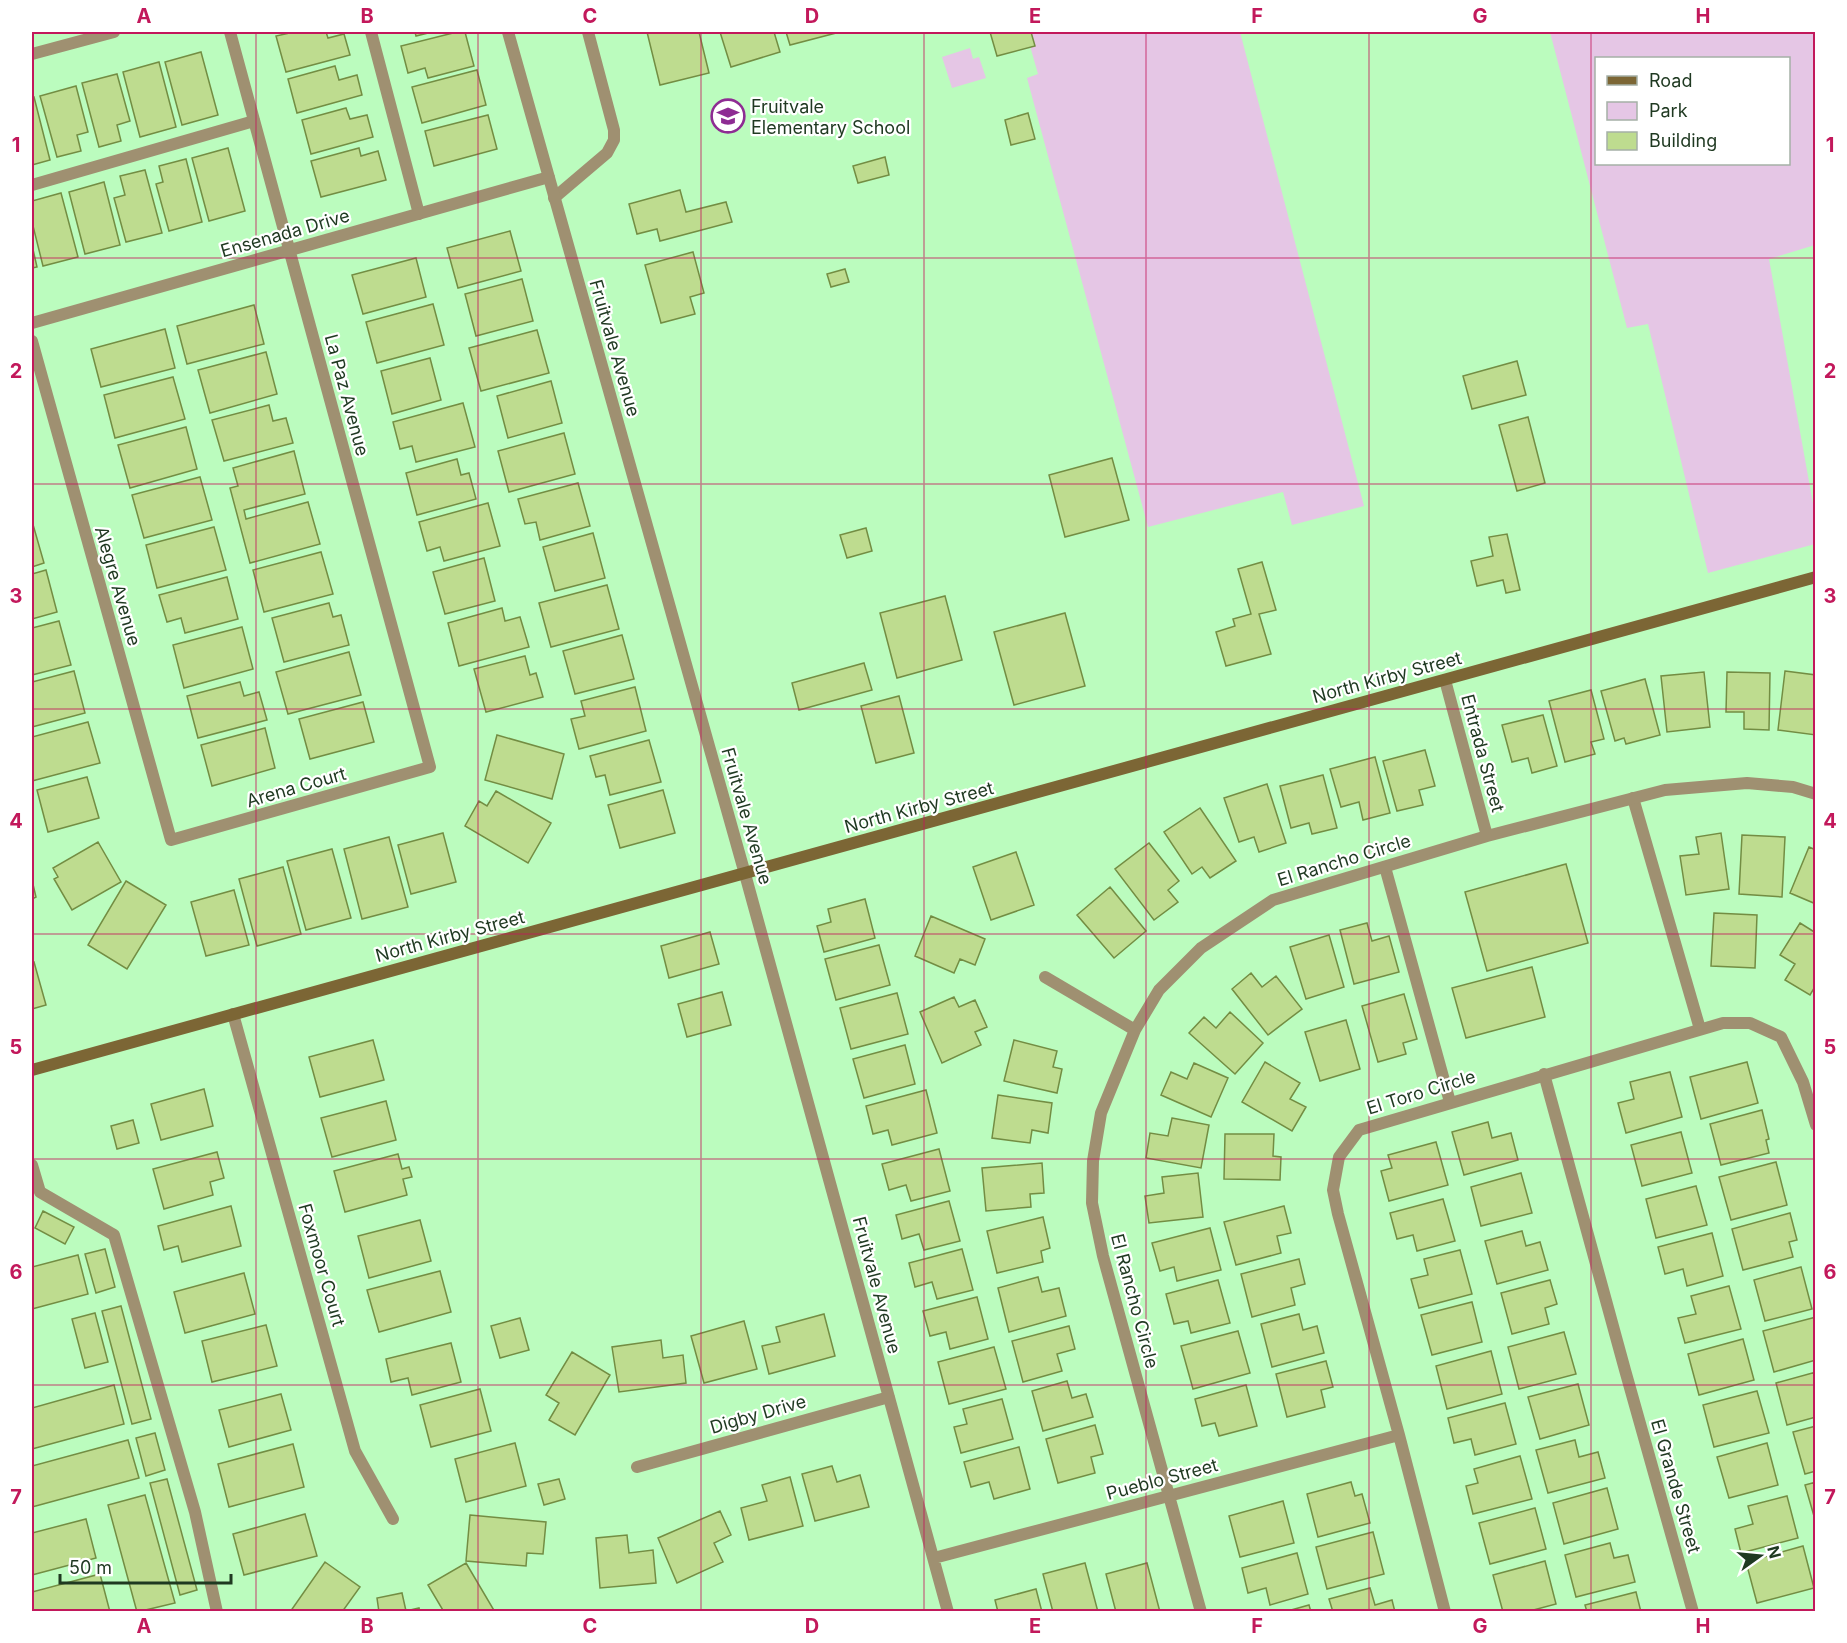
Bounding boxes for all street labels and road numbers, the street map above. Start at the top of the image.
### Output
street label: Ensenada Drive [218,205,352,261]
street label: Fruitvale Avenue [585,277,645,419]
street label: La Paz Avenue [321,332,373,458]
street label: Alegre Avenue [91,524,145,648]
street label: North Kirby Street [1310,647,1464,707]
street label: Entrada Street [1457,692,1509,814]
street label: Fruitvale Avenue [717,745,777,887]
street label: Arena Court [244,763,348,811]
street label: North Kirby Street [842,777,996,837]
street label: El Rancho Circle [1275,830,1413,890]
street label: North Kirby Street [373,906,527,966]
street label: El Toro Circle [1364,1065,1478,1119]
street label: Foxmoor Court [294,1201,350,1329]
street label: Fruitvale Avenue [849,1214,905,1356]
street label: El Rancho Circle [1107,1231,1163,1371]
street label: Digby Drive [708,1390,808,1438]
street label: El Grande Street [1647,1417,1705,1556]
street label: Pueblo Street [1104,1454,1220,1504]

